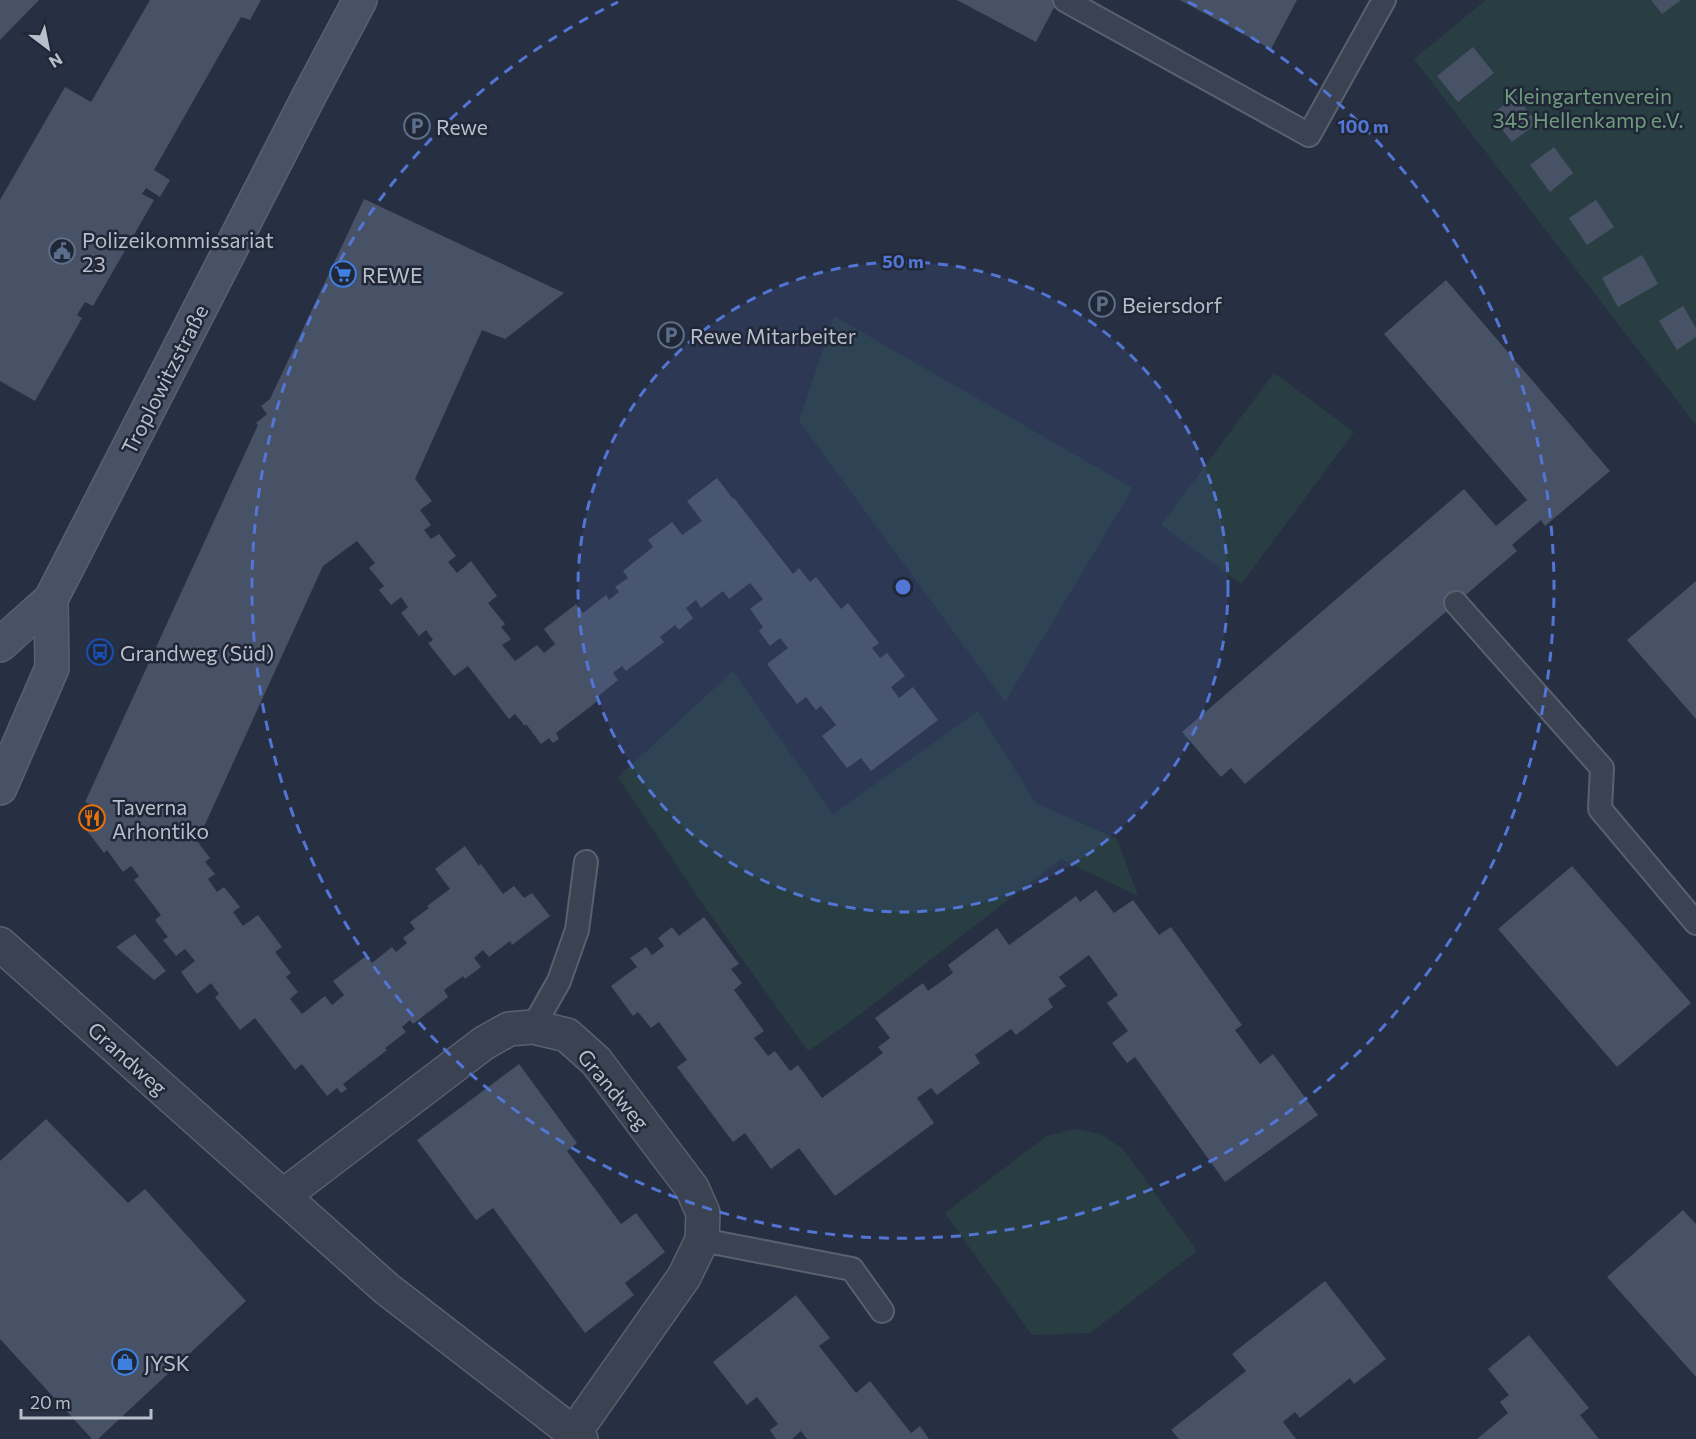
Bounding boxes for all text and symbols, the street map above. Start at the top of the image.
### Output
north arrow [18,18,78,78]
text: N [46,50,66,72]
park label: Kleingartenverein 345 Hellenkamp e.V. [1492,83,1684,132]
parking icon: Rewe [402,111,432,141]
place label: Rewe [436,114,488,139]
text: 100 m [1337,115,1389,137]
place label: Polizeikommissariat 23 [82,227,274,276]
public building icon: Polizeikommissariat 23 [47,236,77,266]
text: 50 m [882,250,924,272]
supermarket icon: REWE [328,259,358,289]
place label: REWE [362,262,422,287]
parking icon: Beiersdorf [1087,289,1117,319]
place label: Beiersdorf [1122,292,1223,317]
street label: Troplowitzstraße [116,300,212,458]
parking icon: Rewe Mitarbeiter [656,320,686,350]
place label: Rewe Mitarbeiter [690,323,856,348]
centre of rings [893,577,913,597]
bus stop icon: Grandweg (Süd) [85,637,115,667]
place label: Grandweg (Süd) [120,640,274,665]
place label: Taverna Arhontiko [112,794,209,843]
restaurant icon: Taverna Arhontiko [77,803,107,833]
street label: Grandweg [83,1016,173,1100]
street label: Grandweg [573,1044,655,1134]
shop icon: JYSK [110,1347,140,1377]
place label: JYSK [144,1350,190,1375]
scale bar [21,1382,152,1420]
text: 20 m [30,1391,71,1413]

